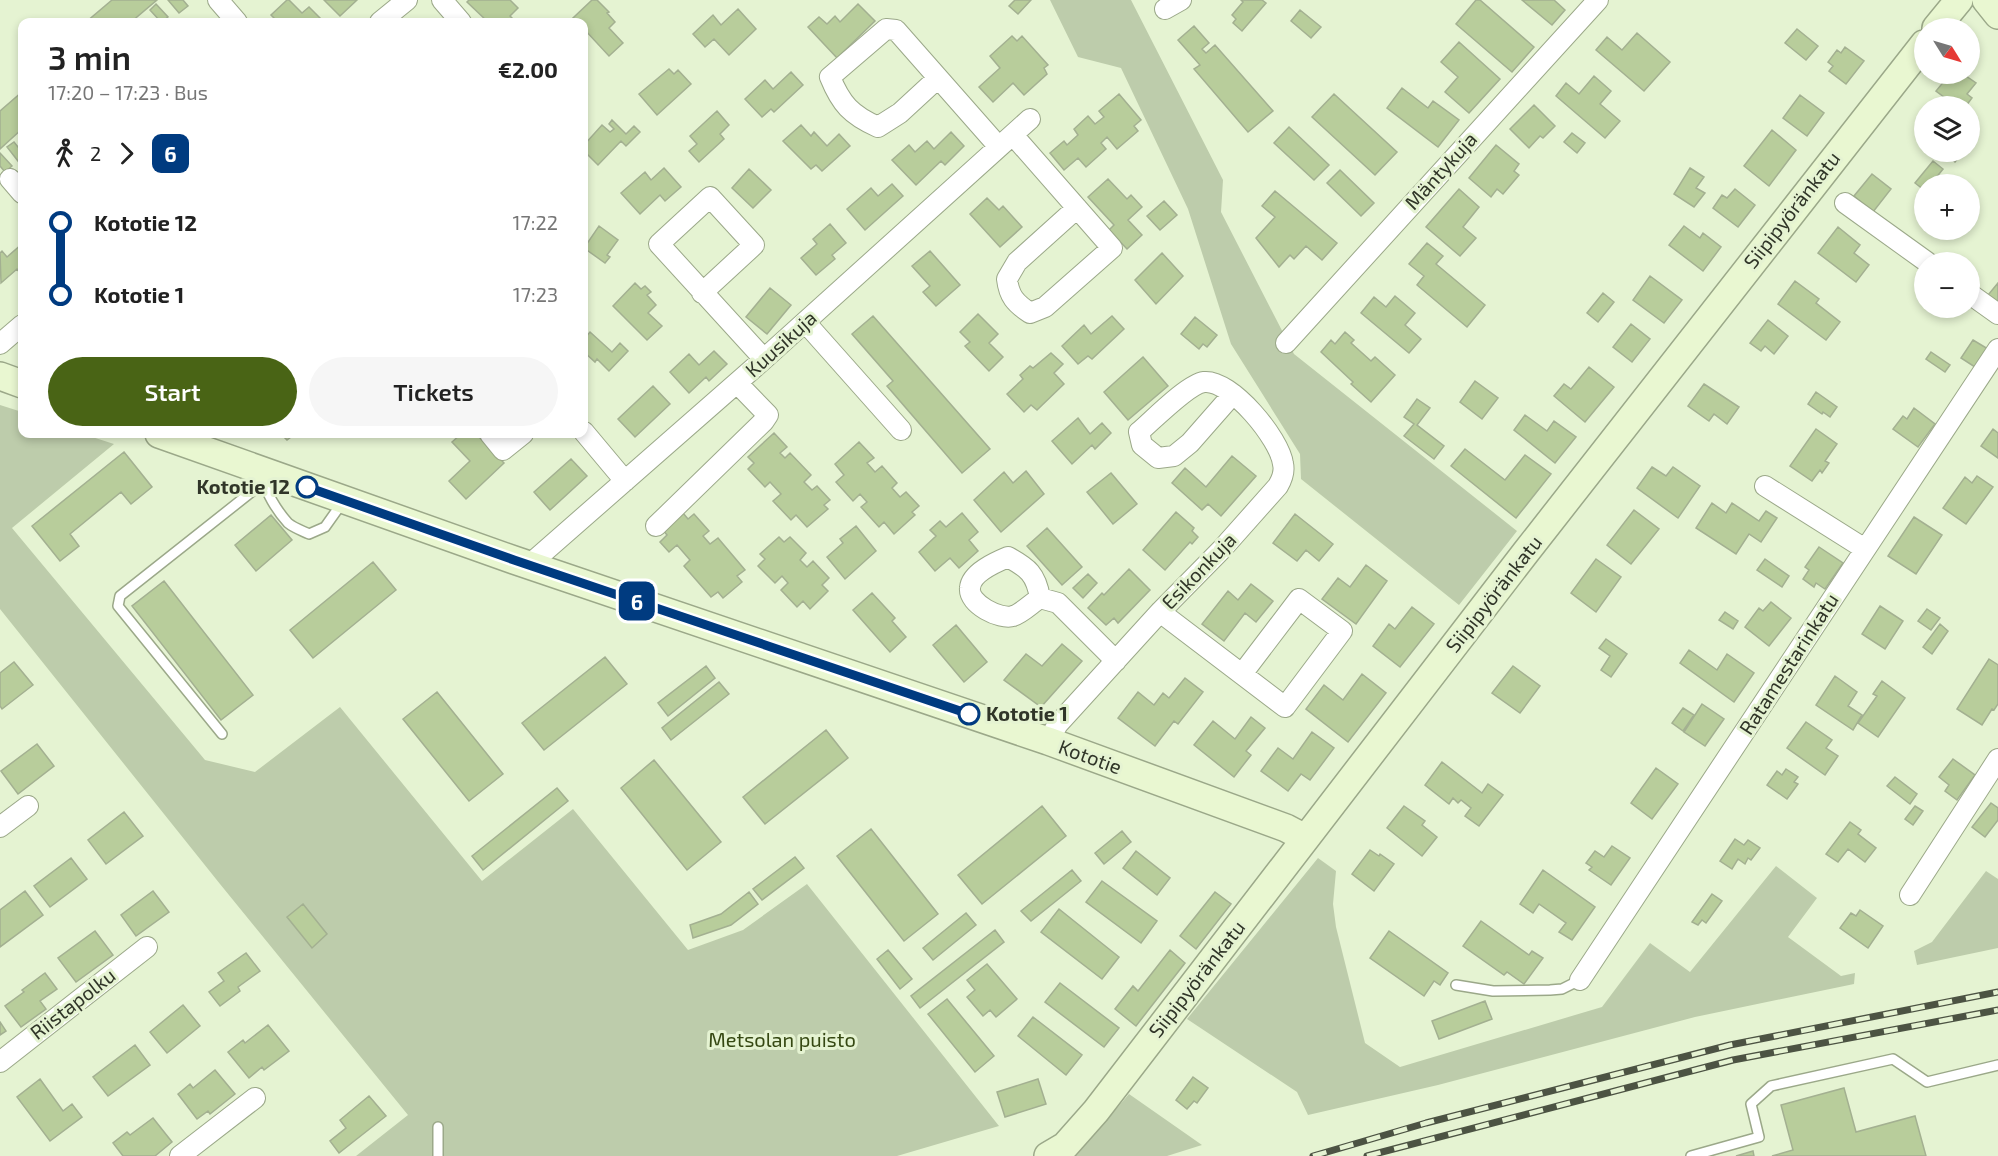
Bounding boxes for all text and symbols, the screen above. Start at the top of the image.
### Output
north arrow [1914,18,1980,84]
map controls [1914,18,1980,318]
text: 3 min [48,37,131,77]
text: €2.00 [498,56,558,82]
text: 17:20 – 17:23 · Bus [48,80,208,104]
button: layers [1914,96,1980,162]
street label: Mäntykuja [1399,127,1481,214]
icon: walk [48,137,81,170]
icon: forward [110,137,143,170]
text: 2 [90,141,101,165]
text: 6 [164,141,177,166]
street label: Siipipyöränkatu [1738,146,1844,273]
button: + [1914,174,1980,240]
text: Kototie 12 [94,209,197,235]
text: 17:22 [513,210,558,234]
button: − [1914,252,1980,318]
text: Kototie 1 [94,281,184,307]
text: 17:23 [513,282,558,306]
street label: Kuusikuja [740,305,821,381]
button: Start [48,357,297,426]
button: Tickets [309,357,558,426]
place label: Kototie 12 [196,474,290,498]
marker: Kototie 12 [296,476,318,498]
street label: Esikonkuja [1156,527,1241,613]
street label: Siipipyöränkatu [1440,530,1546,657]
line badge: 6 [618,582,656,620]
street label: Ratamestarinkatu [1734,588,1843,739]
text: 6 [631,589,643,614]
place label: Kototie 1 [986,701,1068,725]
marker: Kototie 1 [958,703,980,725]
street label: Kototie [1056,734,1125,778]
street label: Siipipyöränkatu [1143,915,1249,1042]
street label: Riistapolku [25,963,120,1044]
park label: Metsolan puisto [708,1027,856,1051]

